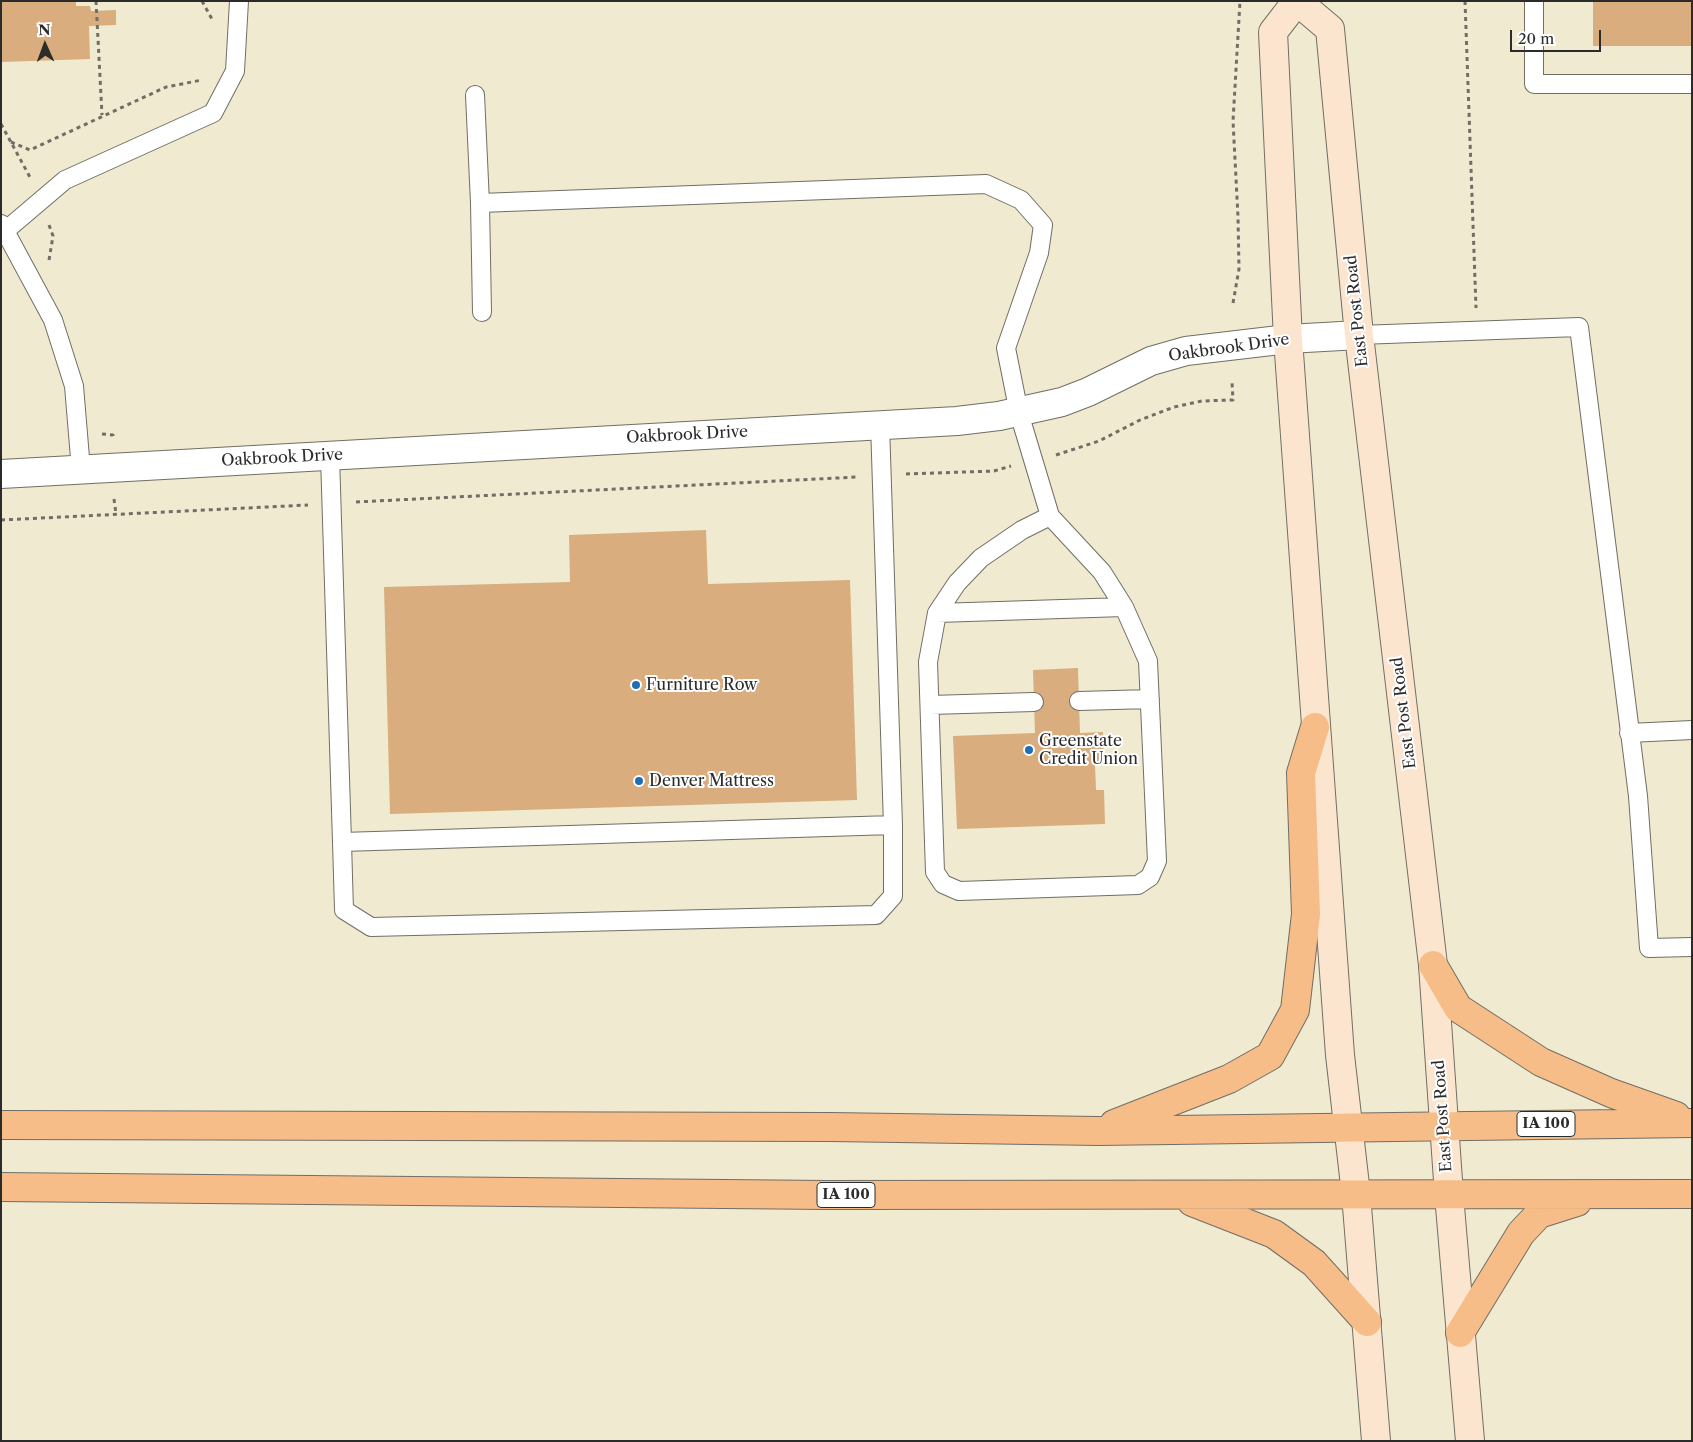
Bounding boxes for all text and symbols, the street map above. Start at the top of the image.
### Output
north arrow [20,20,70,70]
scale bar [1513,20,1604,52]
text: N [38,21,51,39]
text: 20 m [1518,29,1554,48]
street label: East Post Road [1342,254,1372,368]
street label: Oakbrook Drive [1167,330,1291,366]
street label: Oakbrook Drive [626,422,748,448]
street label: Oakbrook Drive [221,445,343,471]
street label: East Post Road [1388,656,1420,770]
place label: Furniture Row [646,675,757,695]
marker: Furniture Row [630,679,642,691]
place label: Greenstate Credit Union [1039,731,1138,769]
marker: Greenstate Credit Union [1023,744,1035,756]
place label: Denver Mattress [649,771,774,791]
marker: Denver Mattress [633,775,645,787]
street label: East Post Road [1429,1059,1457,1173]
road number: IA 100 [1517,1112,1575,1136]
road number: IA 100 [817,1182,875,1208]

